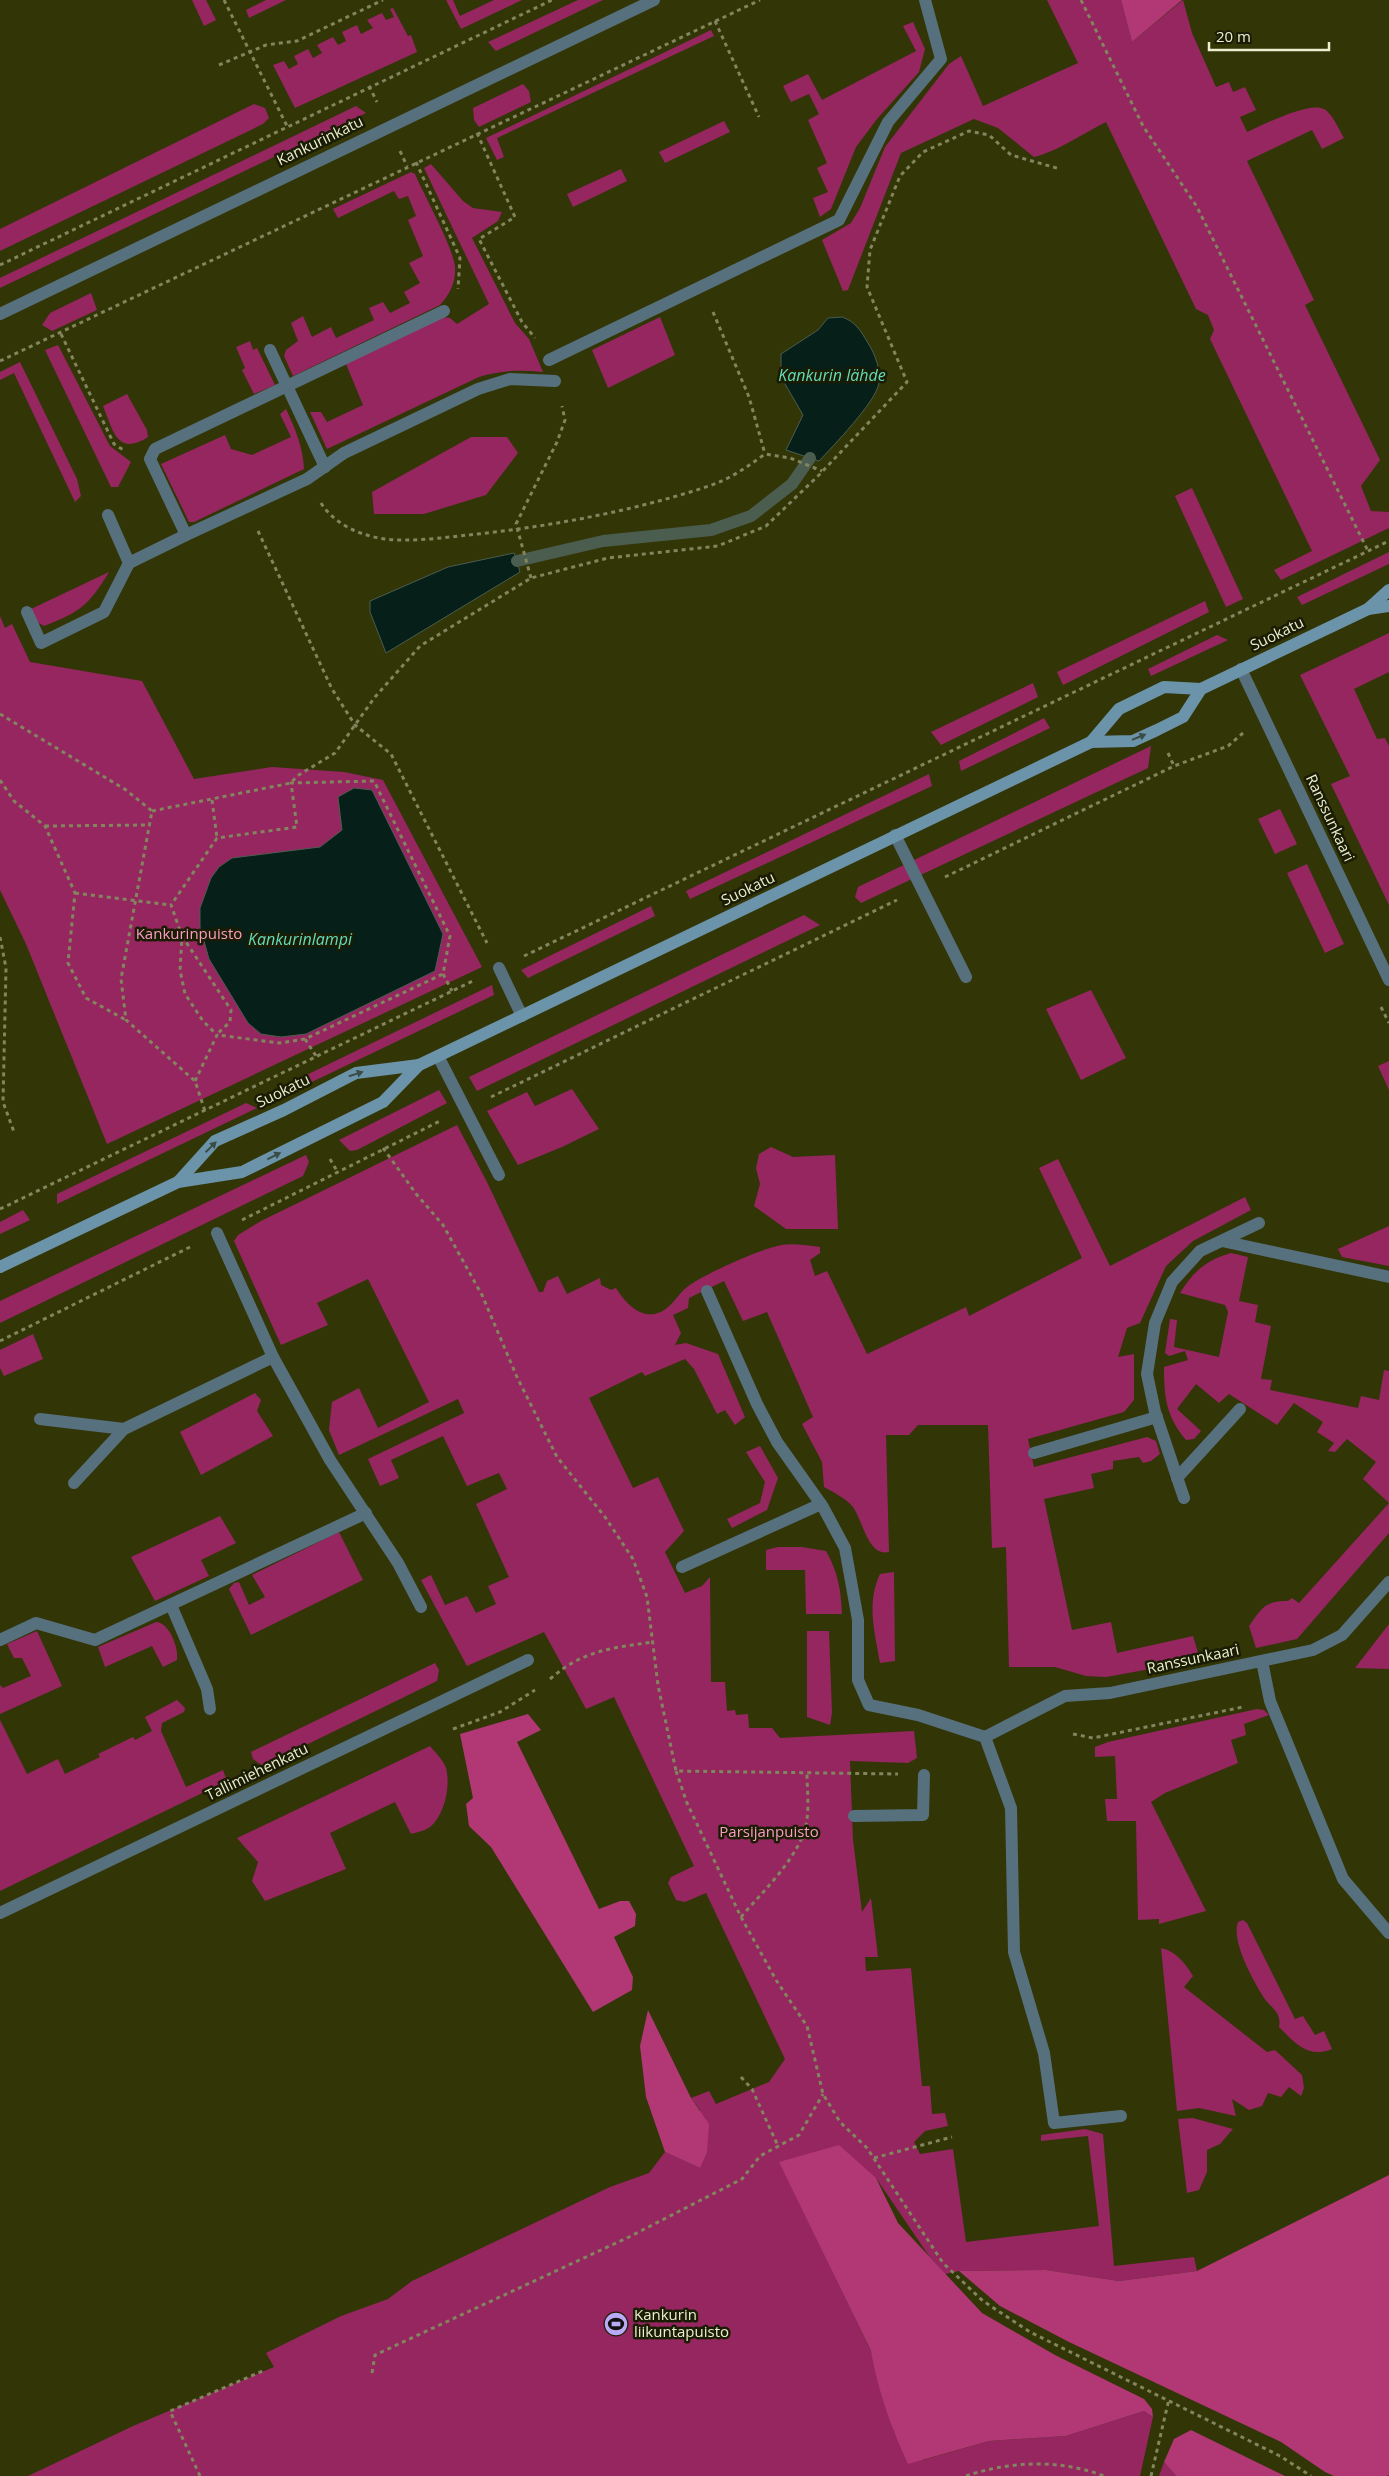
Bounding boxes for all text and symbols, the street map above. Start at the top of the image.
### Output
scale bar [1209,20,1329,52]
text: 20 m [1216,26,1251,46]
street label: Kankurinkatu [273,111,366,170]
water label: Kankurin lähde [778,364,886,386]
street label: Suokatu [1246,612,1307,655]
one-way arrow [1132,733,1146,741]
street label: Ranssunkaari [1302,771,1360,864]
street label: Suokatu [717,867,778,910]
park label: Kankurinpuisto [136,923,242,943]
water label: Kankurinlampi [248,928,353,950]
street label: Suokatu [252,1069,313,1112]
one-way arrow [349,1070,364,1078]
one-way arrow [205,1141,217,1153]
one-way arrow [267,1152,282,1160]
street label: Ranssunkaari [1145,1638,1241,1678]
street label: Tallimiehenkatu [202,1738,311,1805]
park label: Parsijanpuisto [719,1821,819,1841]
place label: Kankurin liikuntapuisto [634,2304,729,2341]
sports icon: Kankurin liikuntapuisto [603,2311,629,2337]

